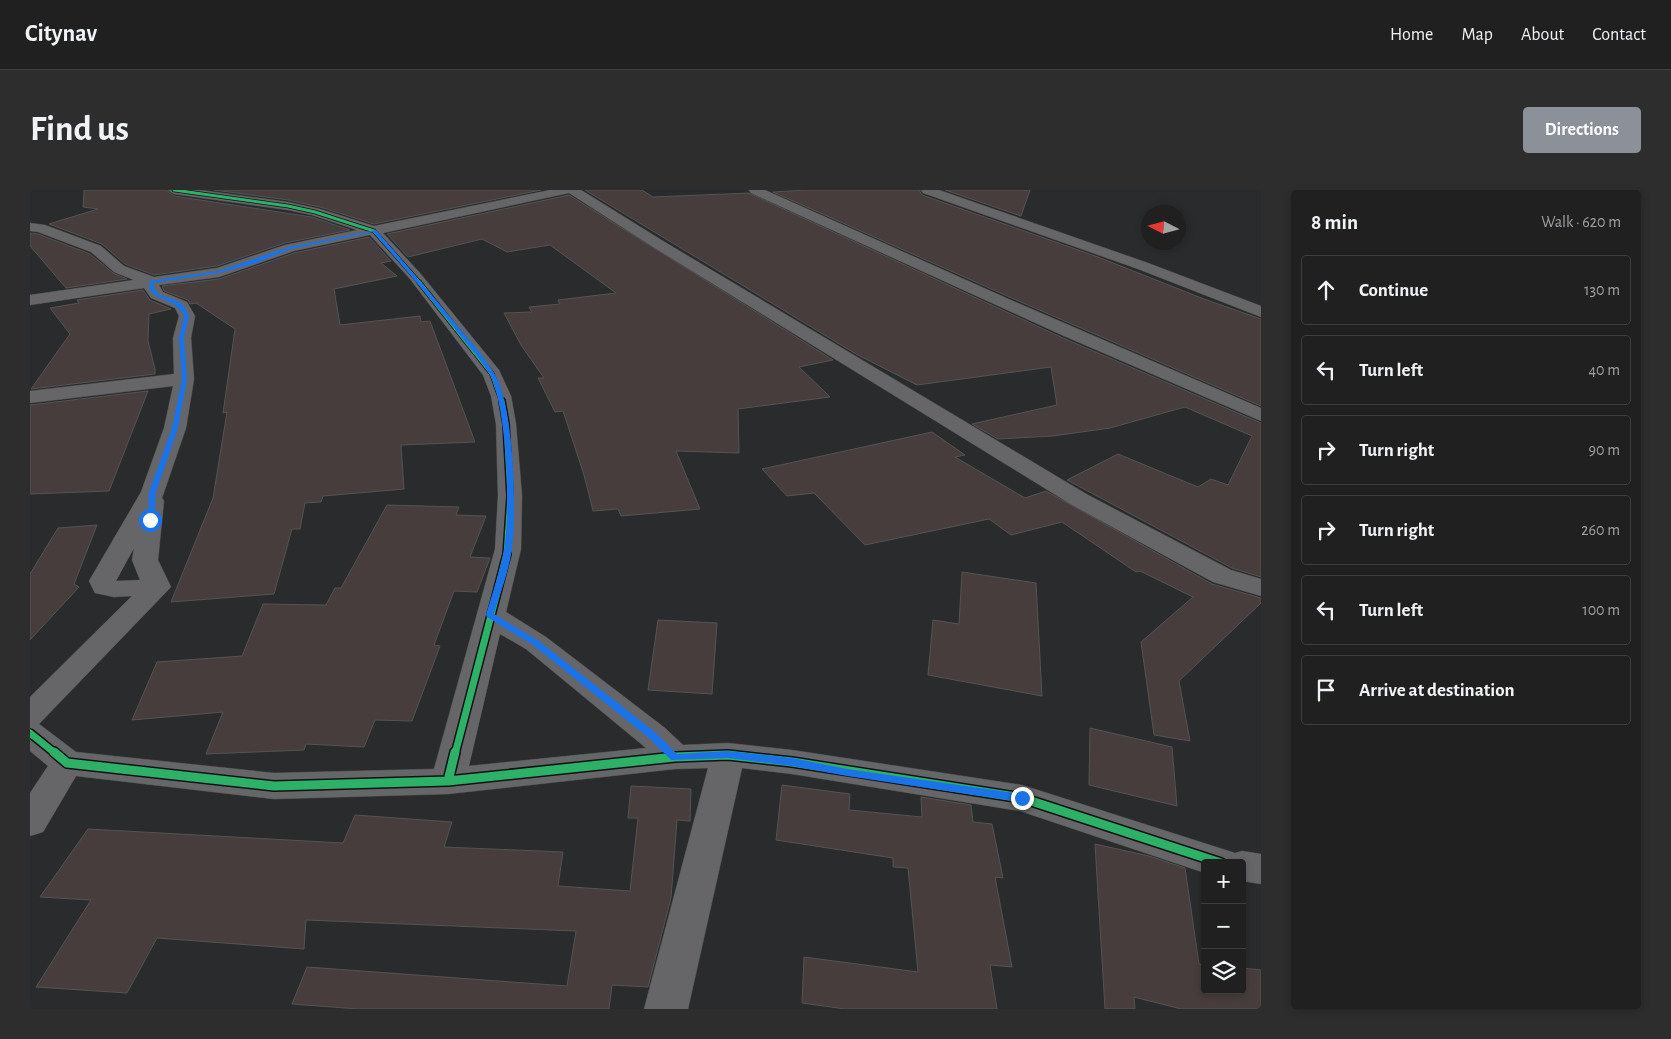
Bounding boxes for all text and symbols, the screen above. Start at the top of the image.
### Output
text: Citynav [25,22,97,46]
text: Home [1390,26,1433,44]
text: Map [1461,26,1493,44]
text: About [1521,26,1564,44]
text: Contact [1592,26,1646,44]
button: Directions [1523,107,1641,153]
text: Find us [30,112,129,147]
north arrow [1141,205,1186,250]
text: 8 min [1311,212,1358,233]
text: Walk · 620 m [1541,214,1621,230]
icon: ahead [1312,276,1340,304]
text: Continue [1359,281,1428,300]
text: 130 m [1584,282,1620,298]
icon: left [1312,356,1340,384]
text: Turn left [1359,361,1423,380]
text: 40 m [1588,362,1620,378]
icon: right [1312,436,1340,464]
text: Turn right [1359,441,1434,460]
text: 90 m [1589,442,1620,458]
route start [139,509,162,532]
icon: right [1312,516,1340,544]
text: Turn right [1359,521,1434,540]
text: 260 m [1581,522,1620,538]
icon: left [1312,596,1340,624]
text: Turn left [1359,601,1423,620]
text: 100 m [1582,602,1620,618]
icon: arrive [1312,676,1340,704]
text: Arrive at destination [1359,681,1515,700]
route end [1011,787,1034,810]
map controls [1201,859,1246,994]
button: + [1201,859,1246,904]
button: − [1201,904,1246,949]
button: layers [1201,949,1246,994]

